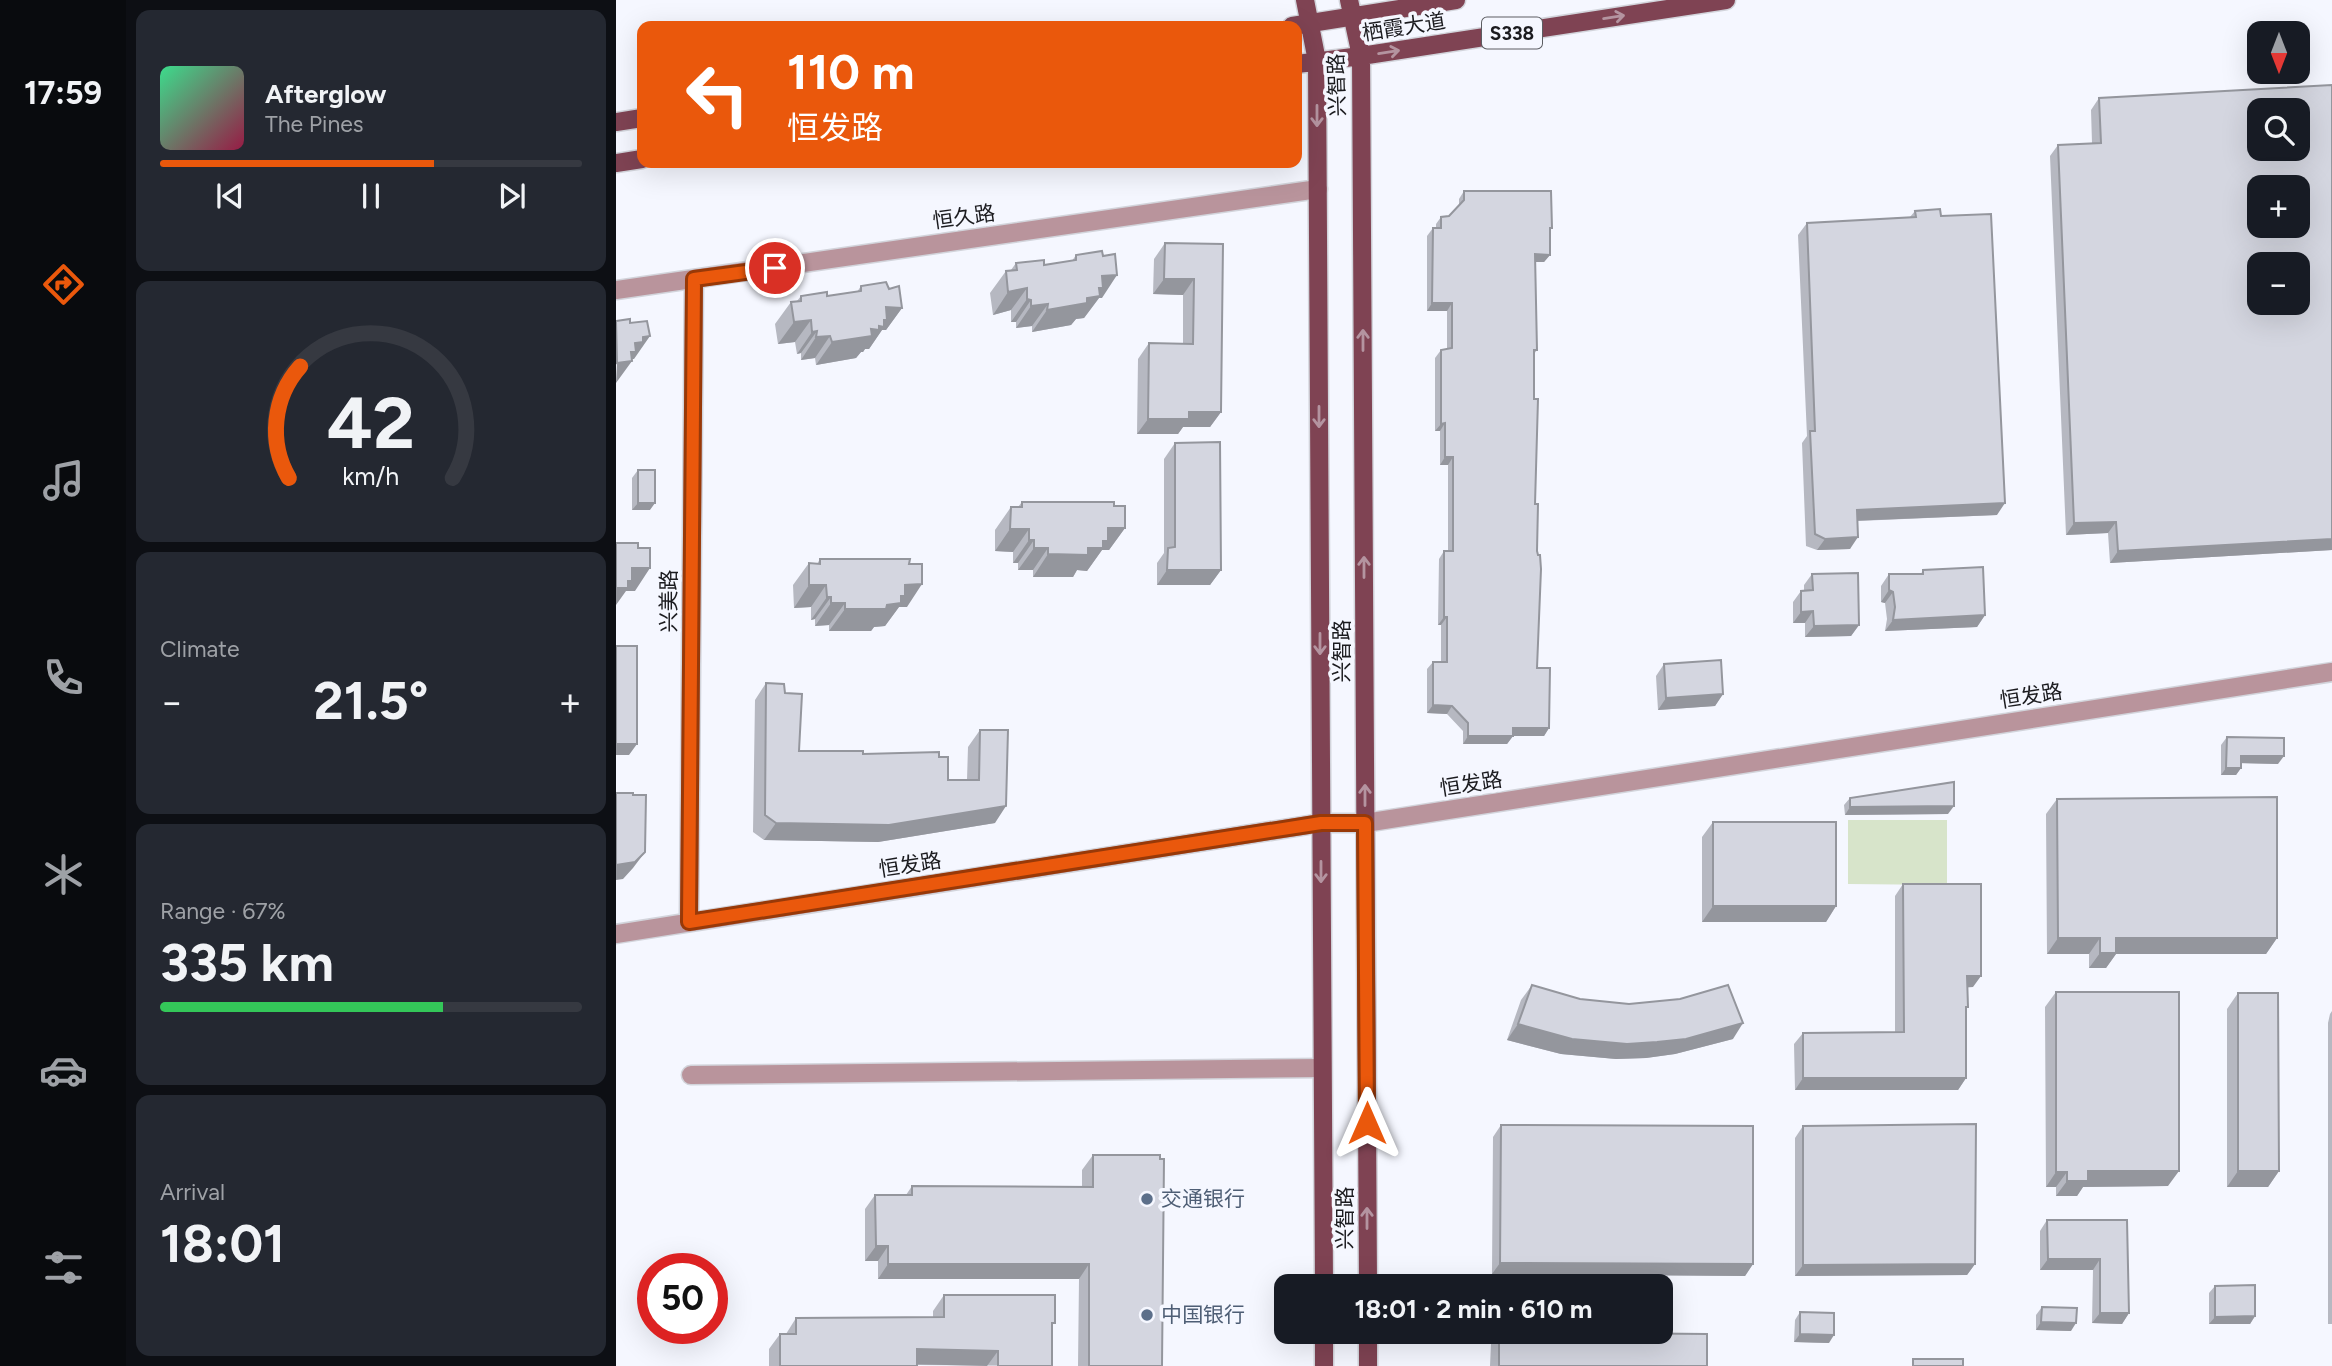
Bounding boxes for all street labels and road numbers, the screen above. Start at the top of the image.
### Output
street label: 栖霞大道 [1360,8,1447,45]
road number: S338 [1482,18,1542,48]
street label: 兴智路 [1323,53,1350,117]
street label: 恒久路 [931,200,997,233]
street label: 兴美路 [656,570,681,633]
street label: 兴智路 [1329,620,1354,683]
street label: 恒发路 [1998,678,2064,713]
street label: 恒发路 [1438,766,1504,801]
street label: 恒发路 [877,847,943,882]
street label: 兴智路 [1332,1187,1357,1250]

